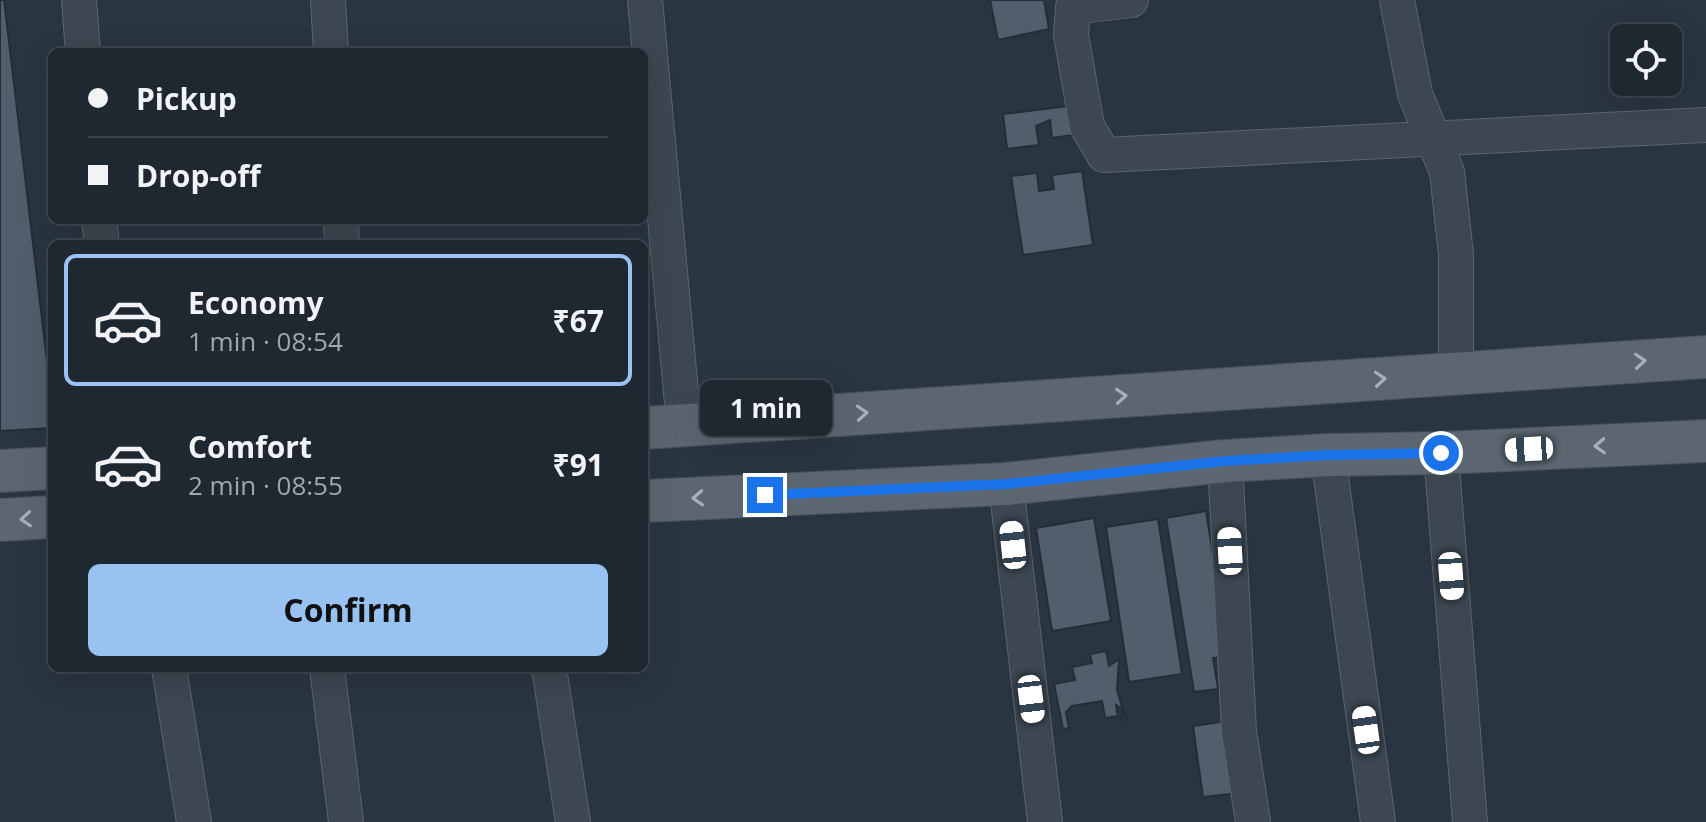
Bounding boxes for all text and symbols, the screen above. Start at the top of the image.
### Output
map controls [1610,24,1682,96]
button: locate [1610,24,1682,96]
text: Pickup [136,78,237,119]
text: Drop-off [136,155,261,196]
text: Economy [188,282,324,323]
icon: car [92,284,164,356]
text: ₹67 [553,300,604,341]
text: 1 min · 08:54 [188,323,343,359]
one-way arrow [1634,353,1647,370]
one-way arrow [1374,371,1387,388]
callout: 1 min [699,379,831,435]
one-way arrow [1115,388,1128,405]
text: 1 min [730,390,802,426]
one-way arrow [856,405,868,422]
text: Comfort [188,426,312,467]
icon: car [92,428,164,500]
route start [1423,435,1459,471]
car [1504,436,1554,462]
one-way arrow [1593,438,1606,455]
text: ₹91 [553,444,604,485]
text: 2 min · 08:55 [188,467,343,503]
route end [747,477,783,513]
one-way arrow [691,489,704,506]
one-way arrow [19,510,32,527]
car [999,520,1027,570]
car [1217,526,1243,576]
car [1437,551,1465,601]
button: Confirm [88,564,608,656]
car [1016,674,1046,724]
car [1351,705,1381,755]

